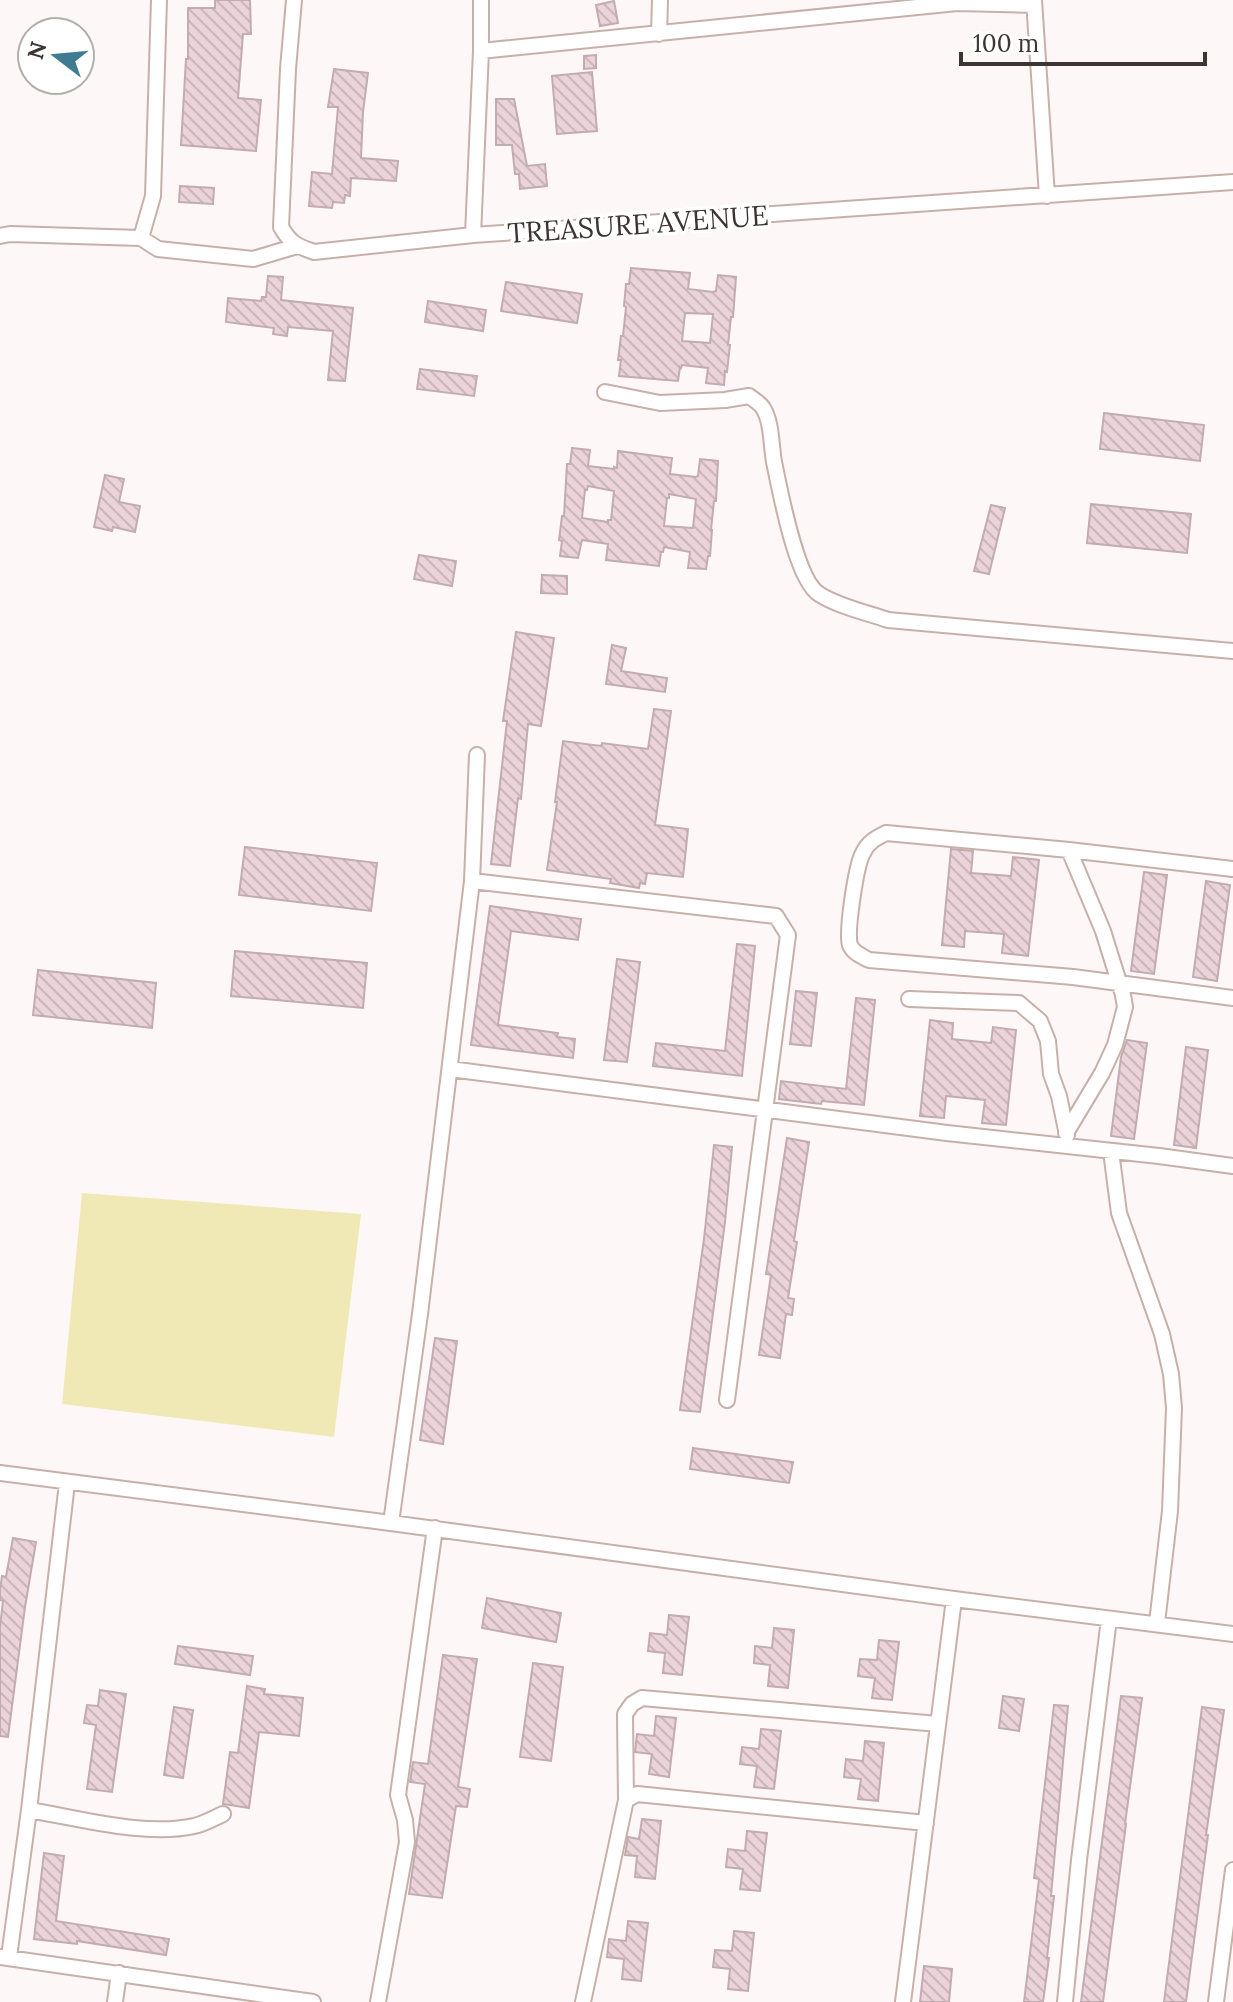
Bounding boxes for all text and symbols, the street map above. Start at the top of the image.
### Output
north arrow [16,16,96,96]
scale bar [961,16,1205,66]
text: 100 m [973,28,1039,59]
text: N [21,38,53,63]
street label: TREASURE AVENUE [506,197,770,251]

